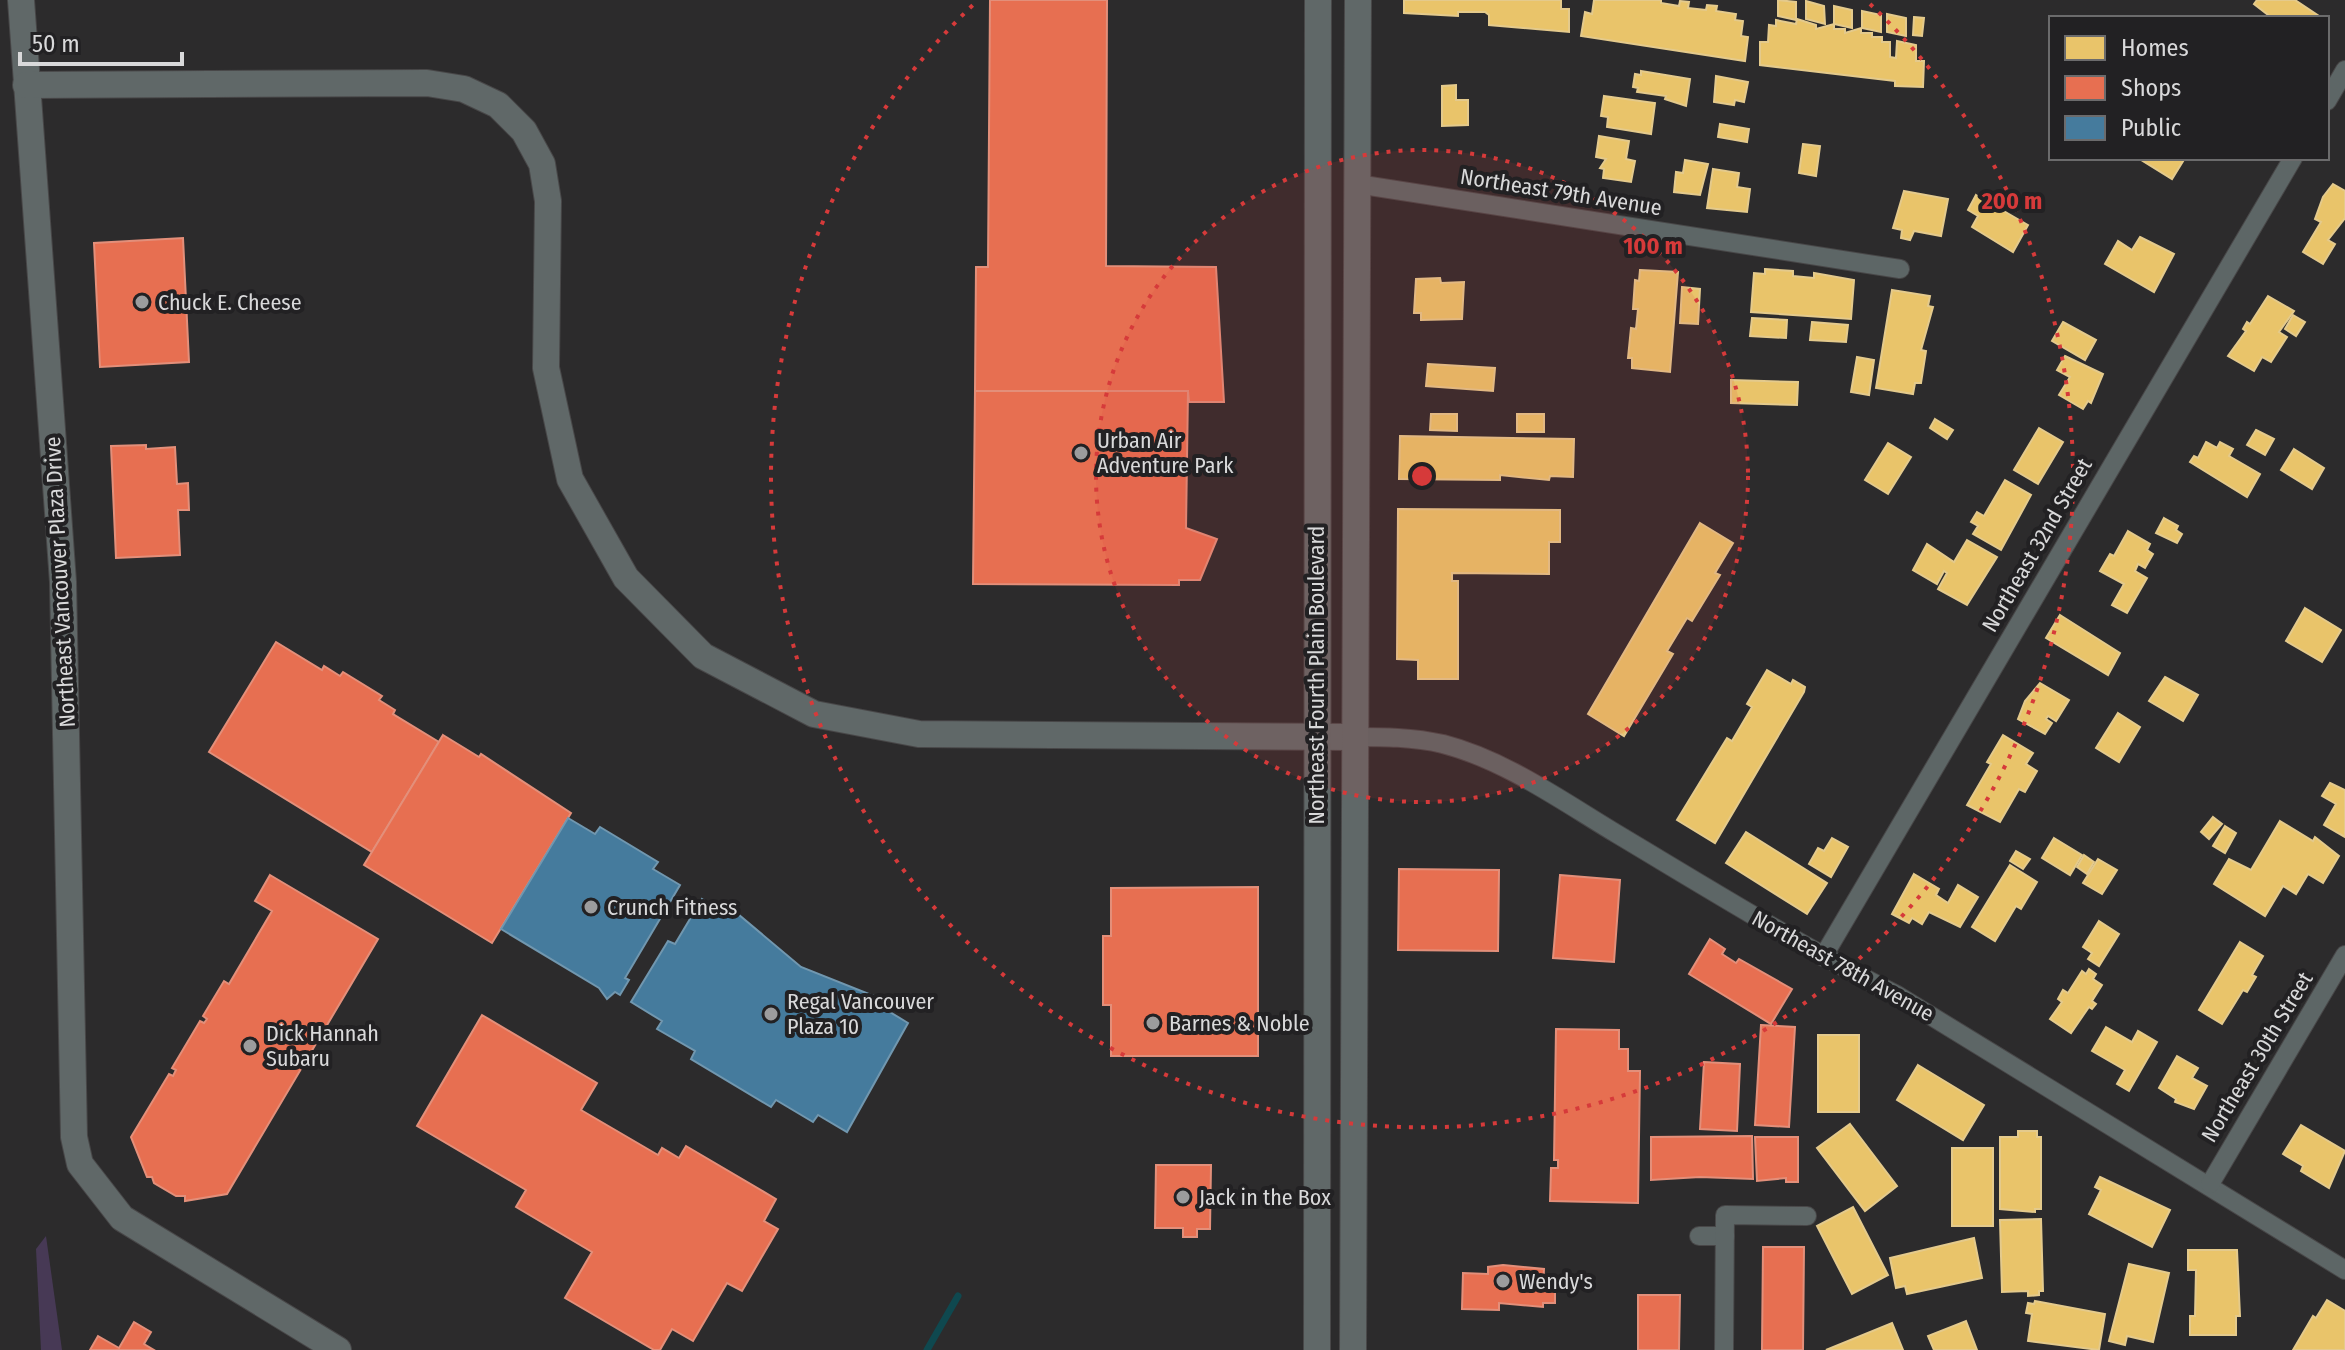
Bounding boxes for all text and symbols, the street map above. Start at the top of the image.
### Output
scale bar [20,16,182,66]
legend [2049,16,2329,160]
text: 50 m [32,30,80,58]
text: Homes [2121,34,2189,62]
text: Shops [2121,74,2181,102]
text: Public [2121,114,2181,142]
street label: Northeast 79th Avenue [1458,163,1664,221]
text: 200 m [1981,187,2042,215]
text: 100 m [1623,232,1683,260]
place label: Chuck E. Cheese [158,289,302,316]
marker: Chuck E. Cheese [133,293,151,311]
place label: Urban Air Adventure Park [1097,427,1234,479]
street label: Northeast Vancouver Plaza Drive [39,436,81,728]
marker: Urban Air Adventure Park [1072,444,1090,462]
street label: Northeast 32nd Street [1976,452,2098,637]
centre of rings [1408,462,1436,490]
street label: Northeast Fourth Plain Boulevard [1303,526,1330,824]
place label: Crunch Fitness [607,894,738,921]
marker: Crunch Fitness [582,898,600,916]
street label: Northeast 78th Avenue [1747,905,1939,1027]
street label: Northeast 30th Street [2195,966,2319,1147]
place label: Regal Vancouver Plaza 10 [787,988,934,1040]
marker: Regal Vancouver Plaza 10 [762,1005,780,1023]
place label: Barnes & Noble [1169,1010,1310,1037]
marker: Barnes & Noble [1144,1014,1162,1032]
place label: Dick Hannah Subaru [266,1020,379,1072]
marker: Dick Hannah Subaru [241,1037,259,1055]
place label: Jack in the Box [1199,1184,1331,1211]
marker: Jack in the Box [1174,1188,1192,1206]
place label: Wendy's [1519,1268,1593,1295]
marker: Wendy's [1494,1272,1512,1290]

